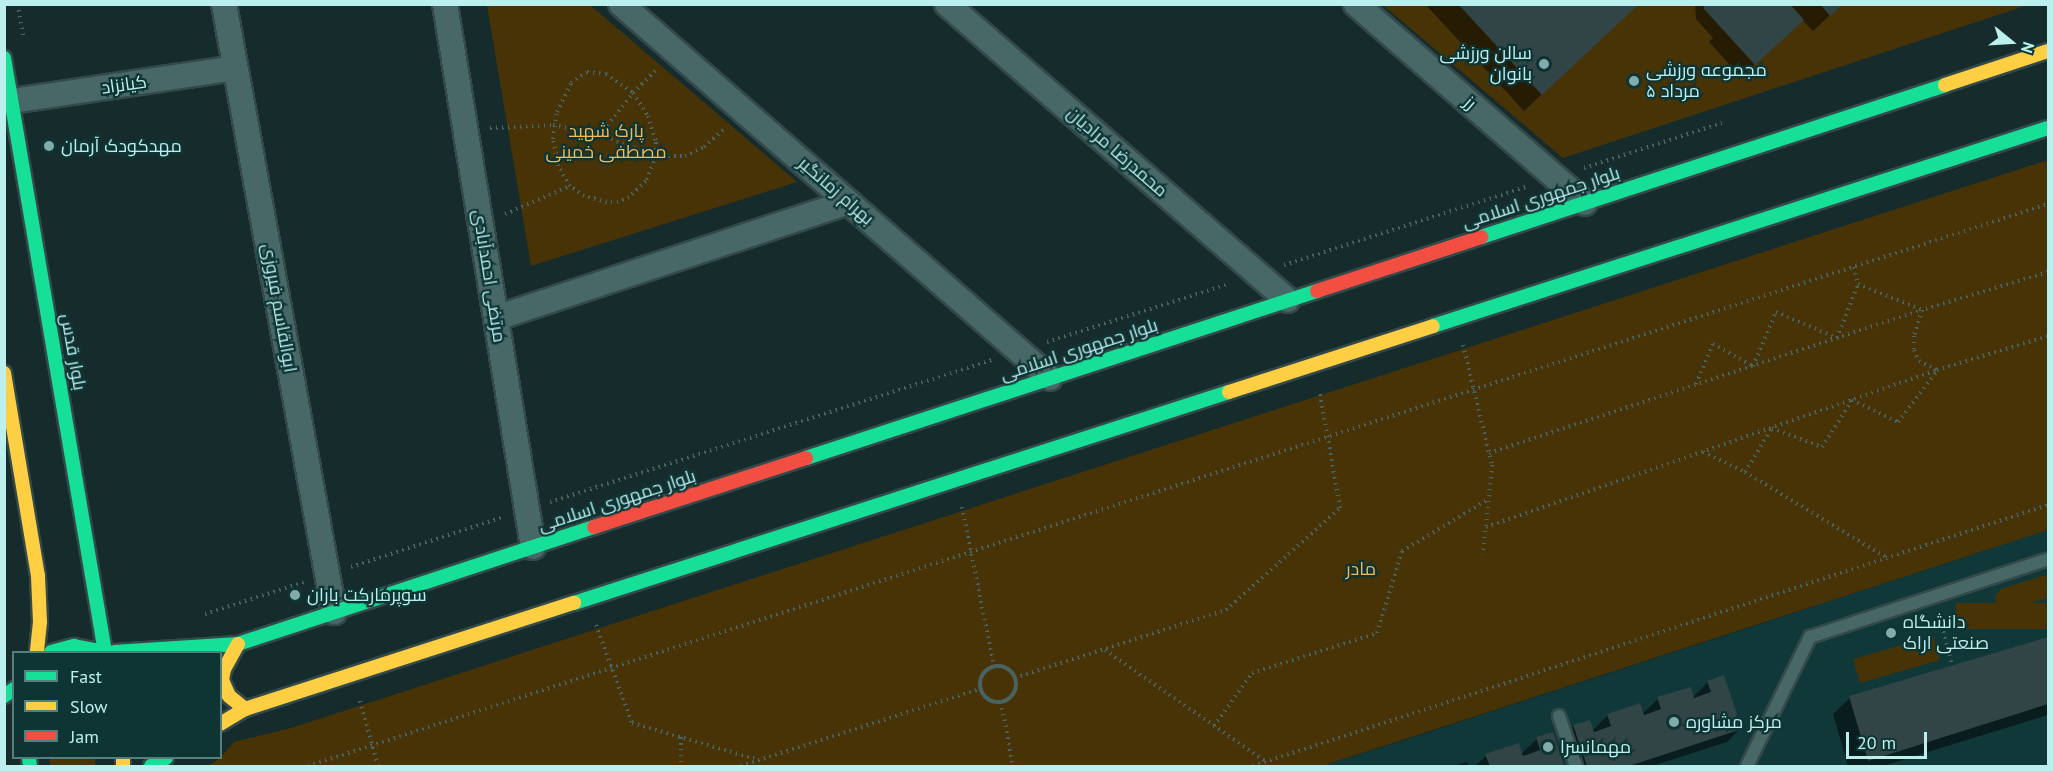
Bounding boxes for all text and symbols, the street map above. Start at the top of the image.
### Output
north arrow [1981,12,2041,72]
text: N [2017,39,2039,56]
place label: سالن ورزشی بانوان [1439,43,1532,86]
marker: سالن ورزشی بانوان [1537,57,1551,71]
place label: مجموعه ورزشی ۵ مرداد [1646,60,1767,103]
street label: کیانزاد [100,71,148,99]
marker: مجموعه ورزشی ۵ مرداد [1627,74,1641,88]
street label: رز [1459,92,1481,114]
street label: محمدرضا مرادیان [1062,102,1172,202]
park label: پارک شهید مصطفی خمینی [545,121,667,164]
place label: مهدکودک آرمان [61,135,182,157]
marker: مهدکودک آرمان [42,139,56,153]
street label: بهرام زمانگیر [794,152,878,230]
street label: بلوار جمهوری اسلامی [1459,162,1623,234]
street label: مرتضی احمدآبادی [468,208,510,344]
street label: ابوالقاسم فیروزی [257,242,301,374]
street label: بلوار قدس [56,312,90,392]
street label: بلوار جمهوری اسلامی [997,314,1161,386]
street label: بلوار جمهوری اسلامی [535,465,699,537]
park label: مادر [1346,558,1376,580]
place label: سوپرمارکت باران [307,584,427,606]
marker: سوپرمارکت باران [288,588,302,602]
place label: دانشگاه صنعتی اراک [1903,612,1989,654]
marker: دانشگاه صنعتی اراک [1884,626,1898,640]
legend [12,651,222,759]
text: Fast [70,665,102,688]
text: Slow [70,695,108,718]
place label: مرکز مشاوره [1686,711,1782,733]
marker: مرکز مشاوره [1667,715,1681,729]
scale bar [1849,720,1930,758]
text: Jam [70,725,99,748]
text: 20 m [1857,731,1896,754]
place label: مهمانسرا [1560,736,1631,758]
marker: مهمانسرا [1541,740,1555,754]

